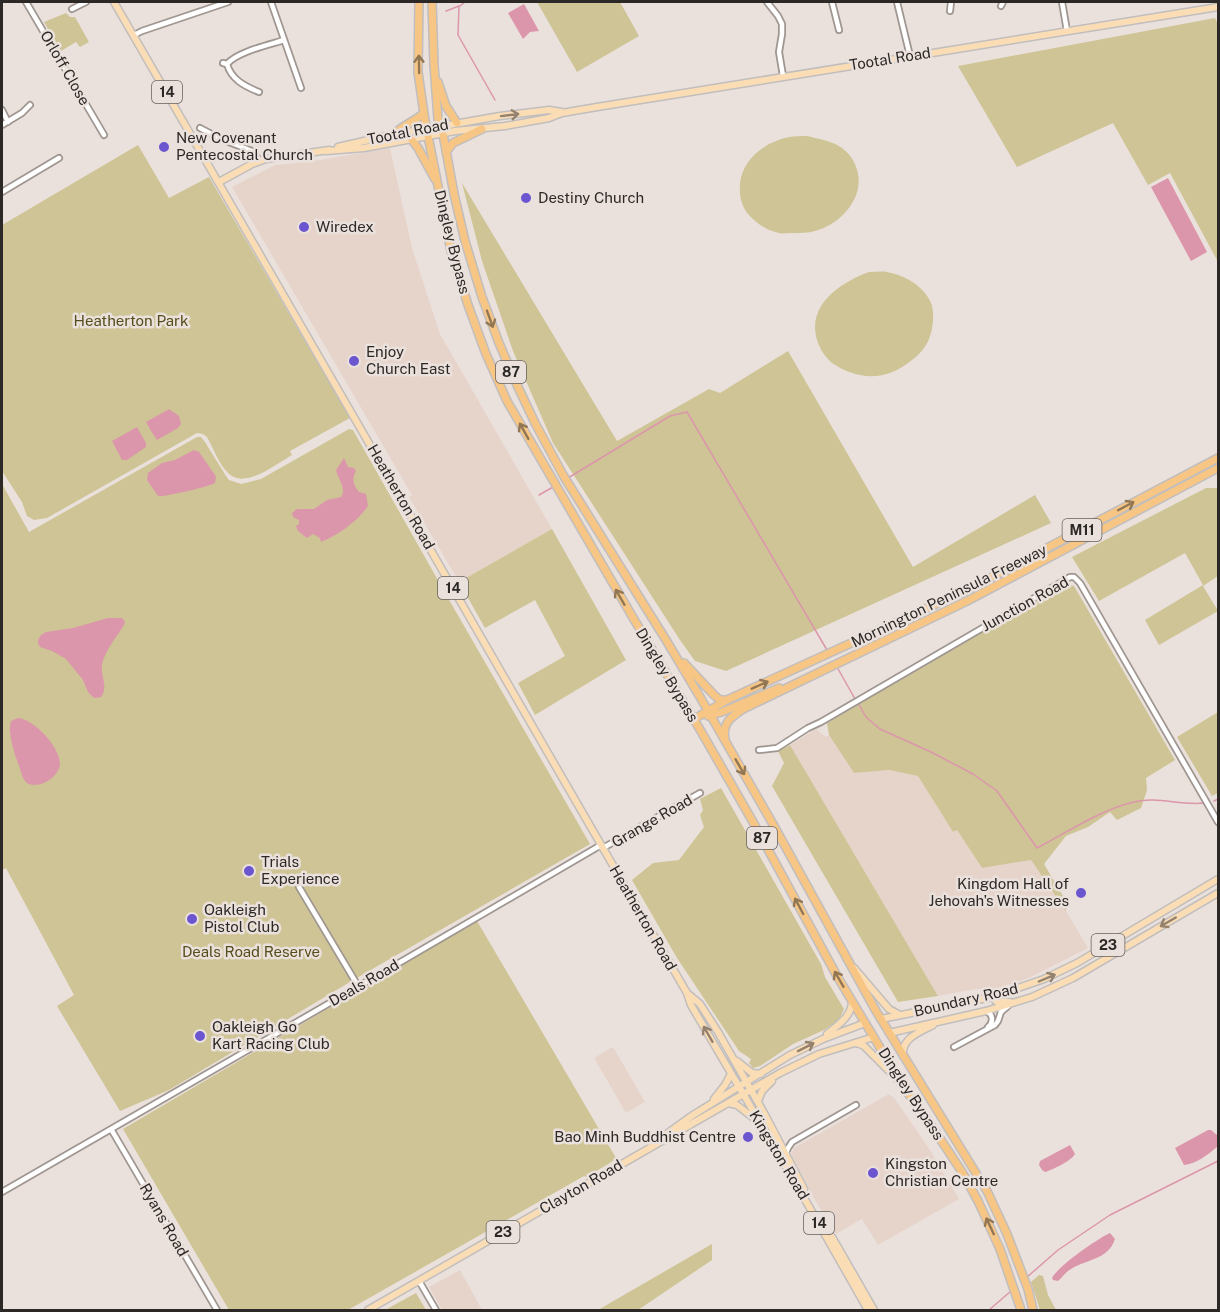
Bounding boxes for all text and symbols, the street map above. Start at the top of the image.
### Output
street label: Orloff Close [37,27,94,108]
street label: Tootal Road [848,44,932,73]
one-way arrow [413,55,424,75]
road number: 14 [152,81,182,103]
one-way arrow [499,109,519,120]
street label: Tootal Road [366,115,450,148]
place label: New Covenant Pentecostal Church [176,129,313,163]
marker: New Covenant Pentecostal Church [157,140,171,154]
street label: Dingley Bypass [431,188,474,296]
place label: Destiny Church [538,189,644,206]
marker: Destiny Church [519,191,533,205]
place label: Wiredex [316,218,374,235]
marker: Wiredex [297,220,311,234]
one-way arrow [485,309,496,328]
park label: Heatherton Park [74,312,188,329]
place label: Enjoy Church East [366,343,451,377]
marker: Enjoy Church East [347,354,361,368]
road number: 87 [496,361,526,383]
one-way arrow [518,423,530,440]
street label: Heatherton Road [364,441,438,552]
one-way arrow [1117,500,1135,512]
road number: M11 [1062,519,1102,541]
street label: Mornington Peninsula Freeway [848,541,1049,650]
street label: Junction Road [978,573,1071,634]
road number: 14 [438,577,468,599]
one-way arrow [614,588,625,606]
street label: Dingley Bypass [633,625,702,725]
one-way arrow [751,679,769,690]
one-way arrow [734,758,746,775]
street label: Grange Road [608,791,695,850]
road number: 87 [747,827,777,849]
place label: Trials Experience [261,853,339,887]
street label: Heatherton Road [606,862,680,973]
marker: Trials Experience [242,864,256,878]
place label: Kingdom Hall of Jehovah's Witnesses [929,875,1069,909]
marker: Kingdom Hall of Jehovah's Witnesses [1074,886,1088,900]
one-way arrow [793,898,805,915]
place label: Oakleigh Pistol Club [204,901,279,935]
marker: Oakleigh Pistol Club [185,912,199,926]
one-way arrow [1159,917,1177,928]
road number: 23 [1092,934,1124,956]
park label: Deals Road Reserve [182,943,320,960]
street label: Deals Road [326,956,402,1009]
one-way arrow [833,971,845,988]
one-way arrow [1037,972,1055,983]
street label: Boundary Road [912,979,1020,1020]
place label: Oakleigh Go Kart Racing Club [212,1018,330,1052]
one-way arrow [702,1026,714,1043]
marker: Oakleigh Go Kart Racing Club [193,1029,207,1043]
one-way arrow [797,1040,815,1052]
street label: Dingley Bypass [875,1044,948,1143]
street label: Kingston Road [746,1107,813,1202]
place label: Bao Minh Buddhist Centre [554,1128,736,1145]
marker: Bao Minh Buddhist Centre [741,1130,755,1144]
place label: Kingston Christian Centre [885,1155,998,1189]
street label: Clayton Road [536,1156,625,1217]
marker: Kingston Christian Centre [866,1166,880,1180]
street label: Ryans Road [137,1180,192,1259]
road number: 14 [804,1212,834,1234]
one-way arrow [983,1217,995,1235]
road number: 23 [486,1221,520,1243]

